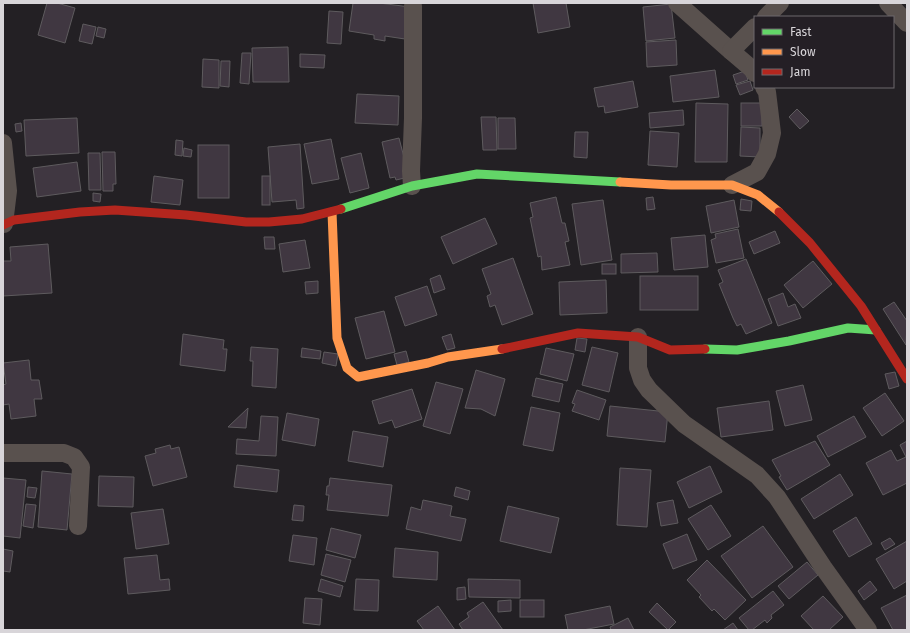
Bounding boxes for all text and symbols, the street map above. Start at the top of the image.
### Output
legend [754,16,894,88]
text: Fast [790,25,812,39]
text: Slow [790,45,816,59]
text: Jam [790,65,810,79]

